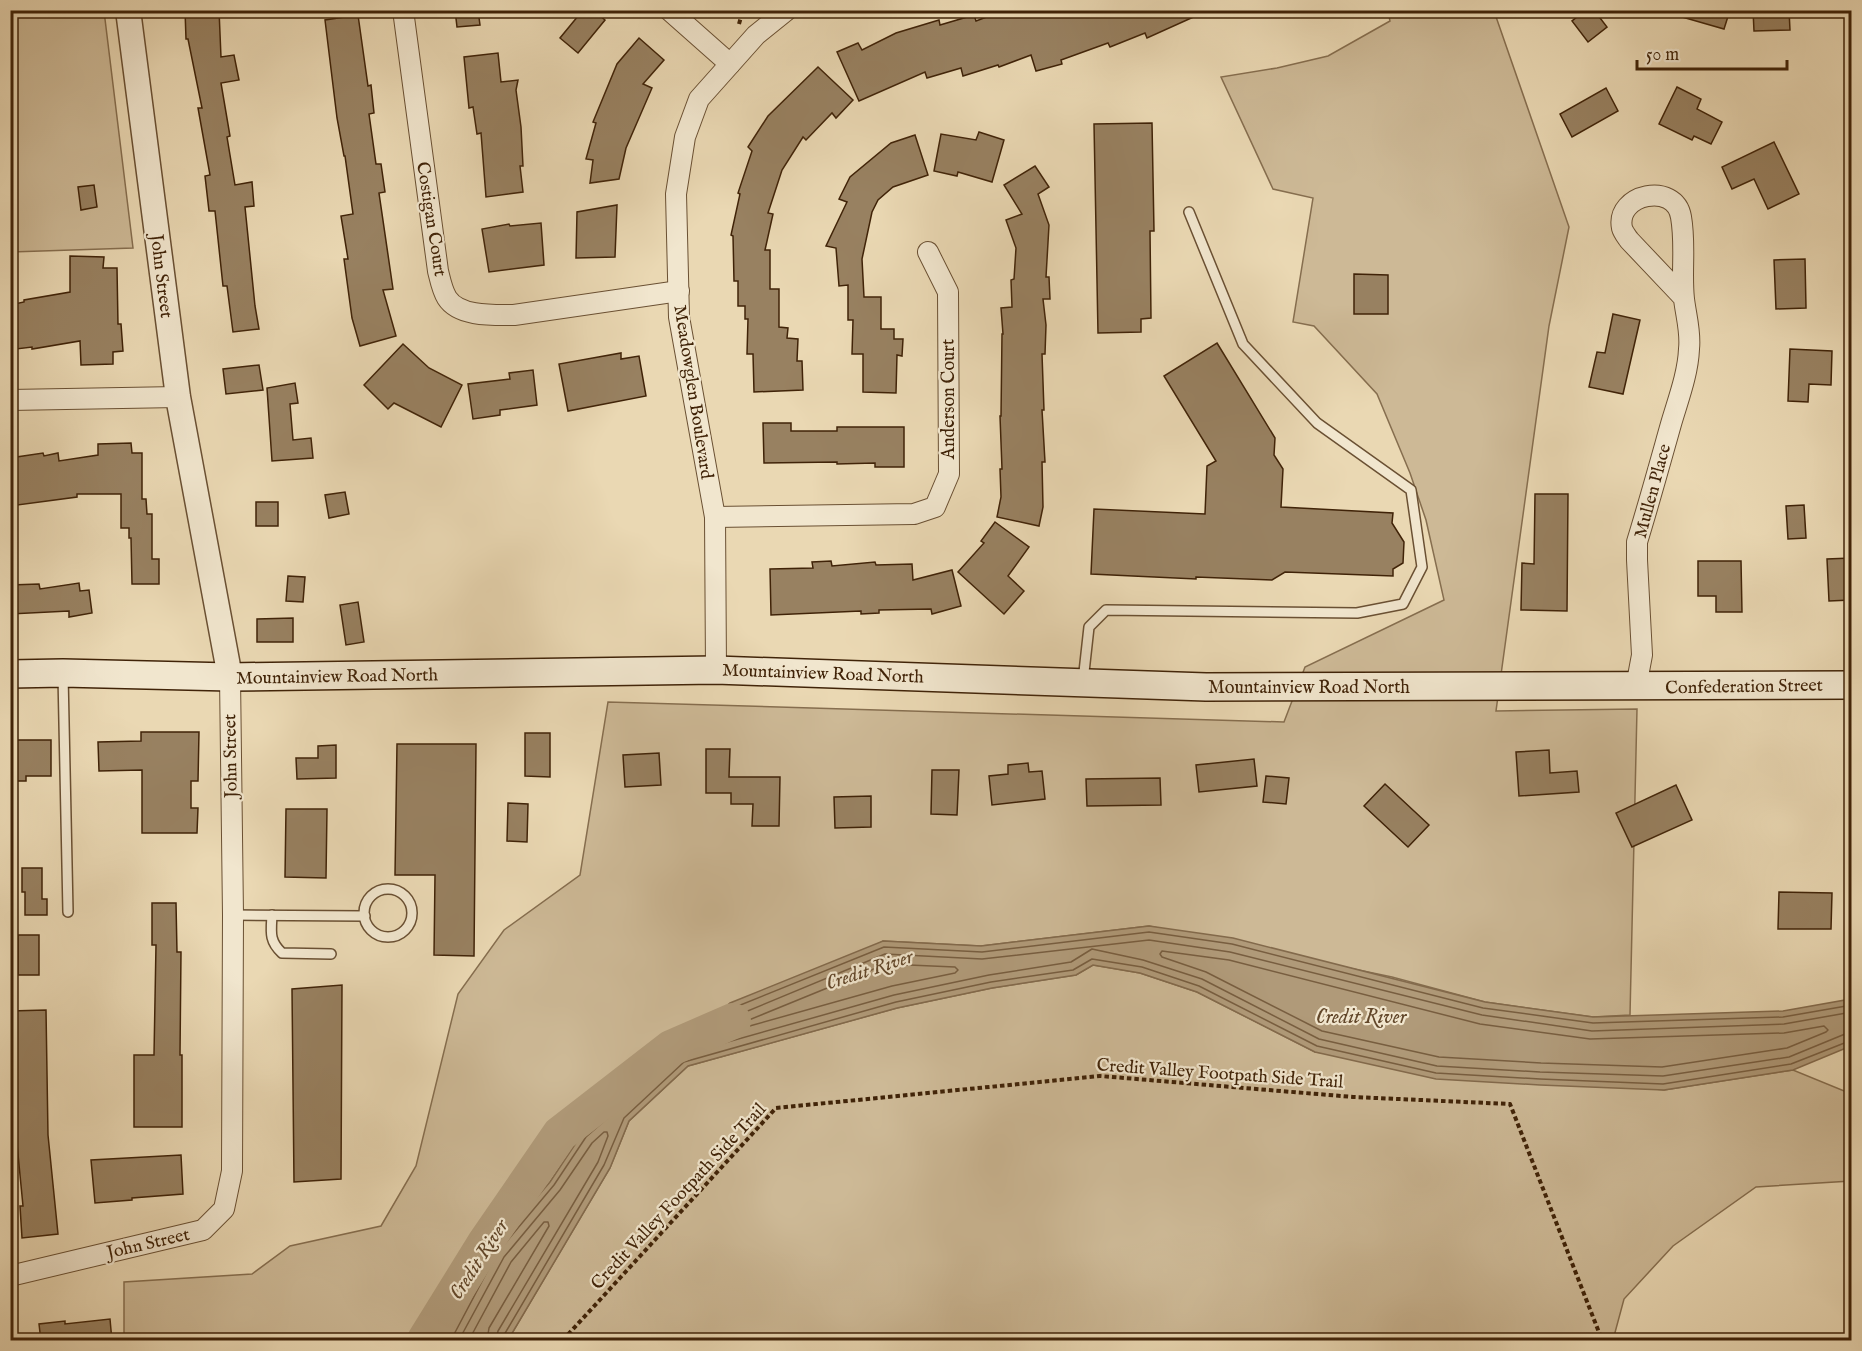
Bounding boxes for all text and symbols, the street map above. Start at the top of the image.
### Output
scale bar [1637,33,1787,71]
text: 50 m [1646,44,1679,67]
street label: Costigan Court [410,160,451,278]
street label: John Street [144,231,177,319]
street label: Meadowglen Boulevard [667,304,718,481]
street label: Anderson Court [938,339,961,460]
street label: Mullen Place [1630,442,1677,541]
street label: Mountainview Road North [722,659,925,690]
street label: Mountainview Road North [236,664,439,691]
street label: Confederation Street [1665,675,1823,700]
street label: Mountainview Road North [1208,677,1410,700]
street label: John Street [219,714,244,800]
water label: Credit River [823,944,917,996]
water label: Credit River [1316,1005,1407,1030]
street label: Credit Valley Footpath Side Trail [1096,1054,1344,1095]
street label: Credit Valley Footpath Side Trail [586,1099,772,1295]
water label: Credit River [444,1214,515,1305]
street label: John Street [103,1224,192,1266]

